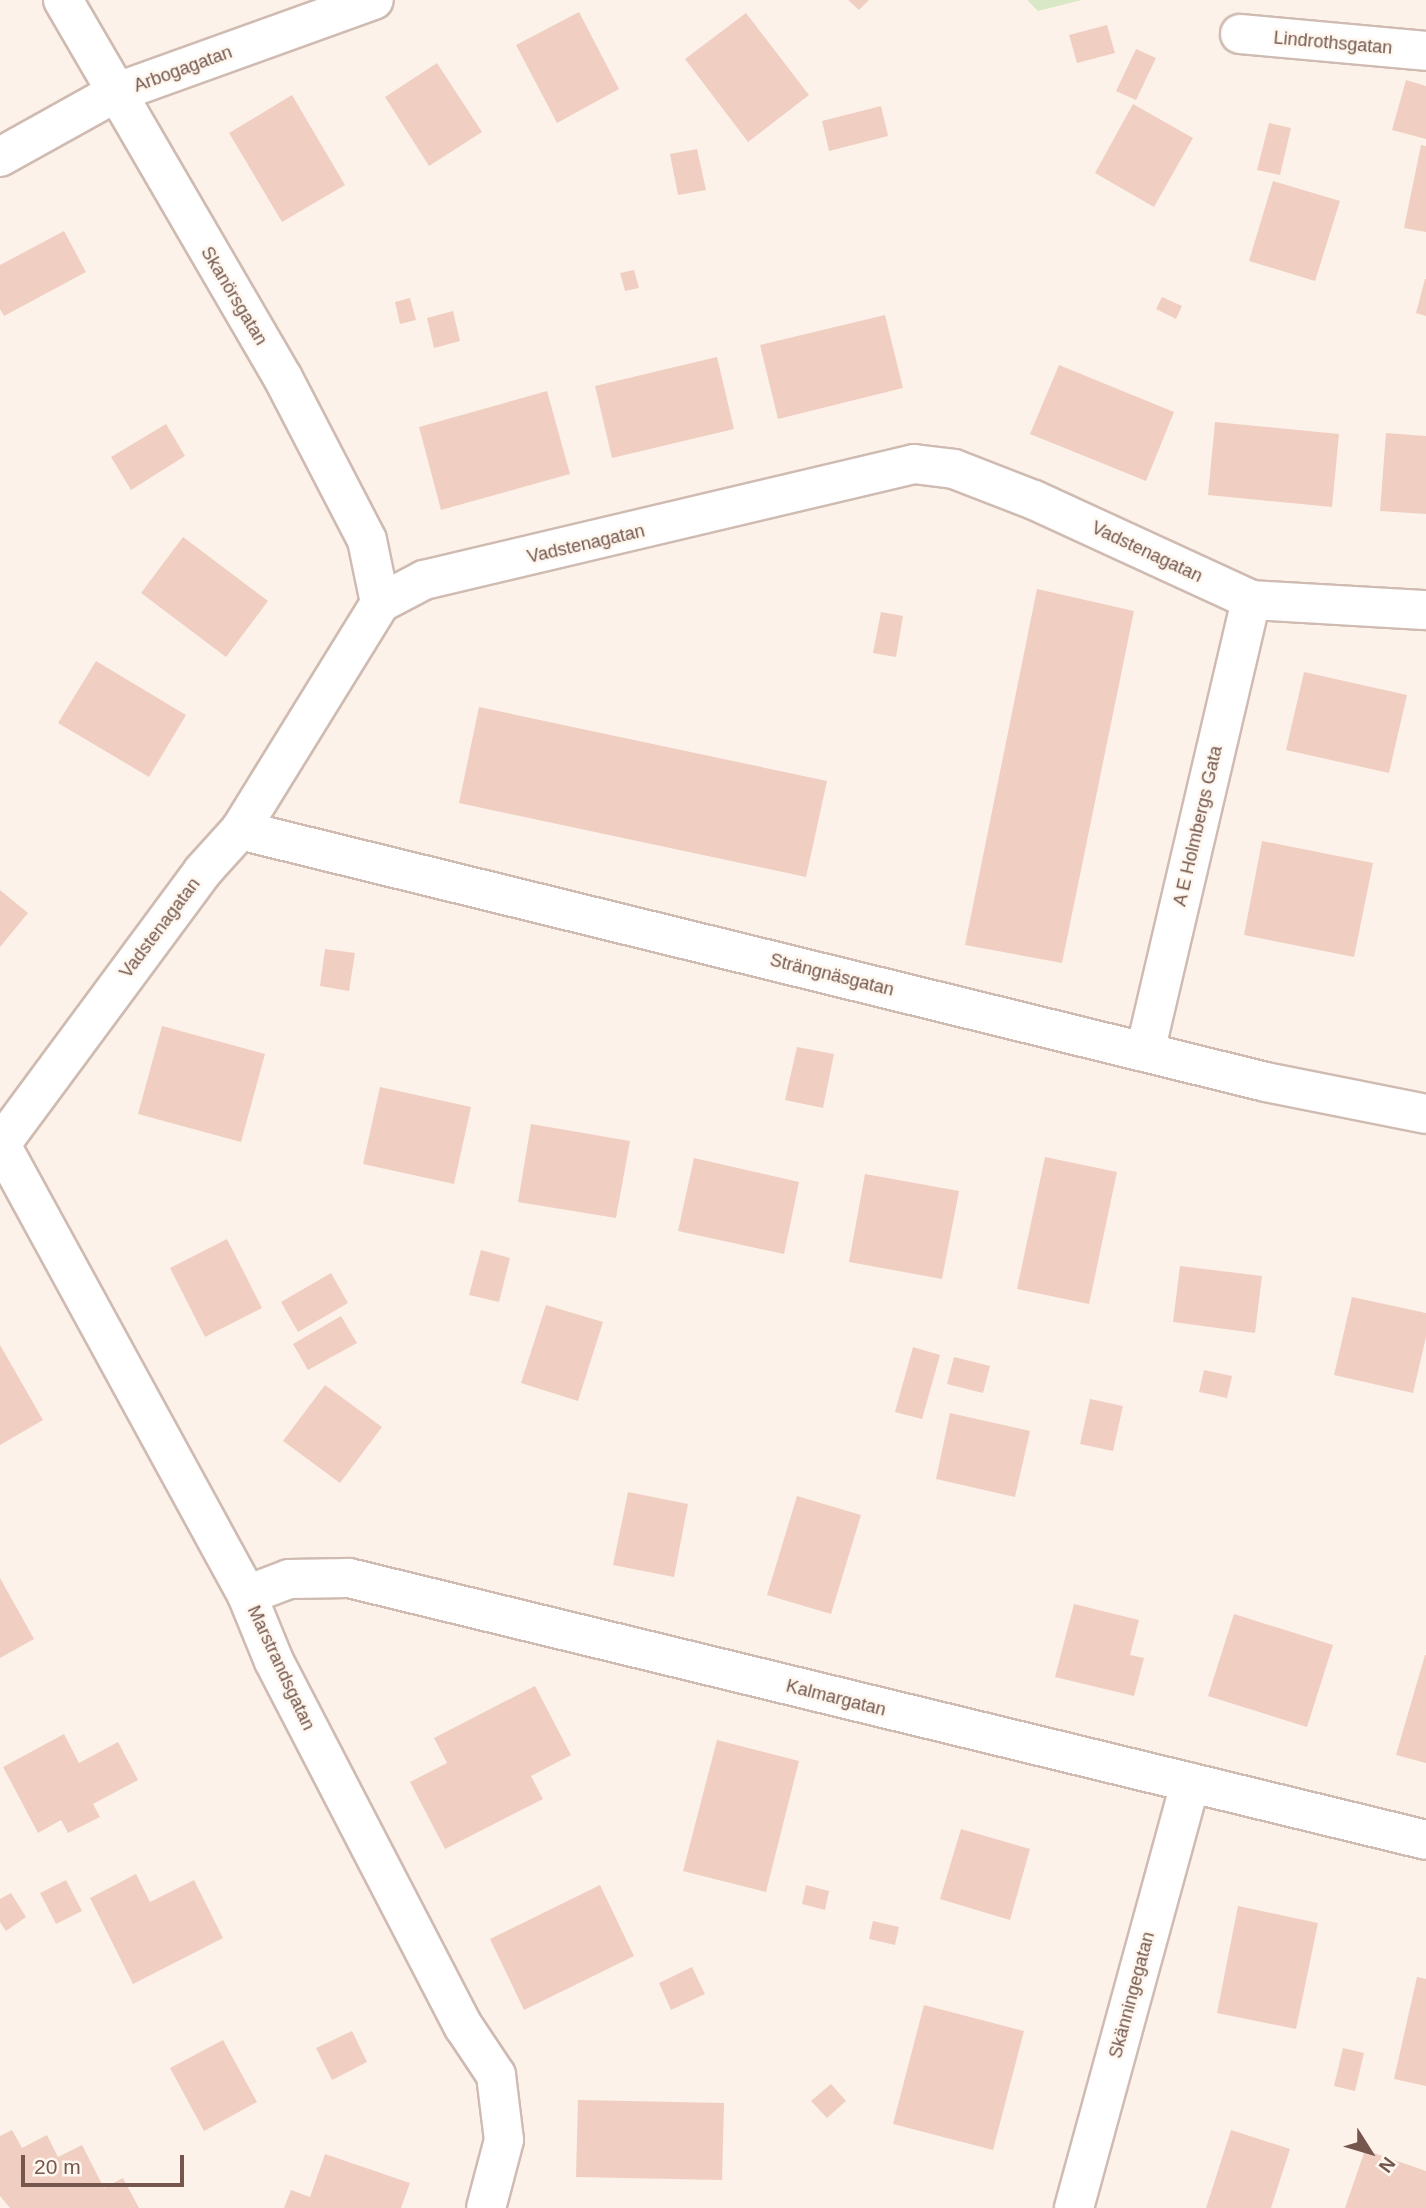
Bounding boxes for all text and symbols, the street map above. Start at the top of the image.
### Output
street label: Lindrothsgatan [1273,27,1393,59]
street label: Arbogagatan [131,41,235,97]
street label: Skanörsgatan [196,243,272,349]
street label: Vadstenagatan [1088,517,1206,587]
street label: Vadstenagatan [525,520,647,568]
street label: A E Holmbergs Gata [1169,743,1227,909]
street label: Vadstenagatan [115,874,205,982]
street label: Strängnäsgatan [768,949,896,1001]
street label: Marstrandsgatan [243,1602,319,1734]
street label: Kalmargatan [784,1675,888,1721]
street label: Skänningegatan [1105,1929,1159,2061]
north arrow [1335,2117,1405,2187]
scale bar [24,2142,187,2186]
text: N [1375,2153,1400,2177]
text: 20 m [34,2155,81,2178]

